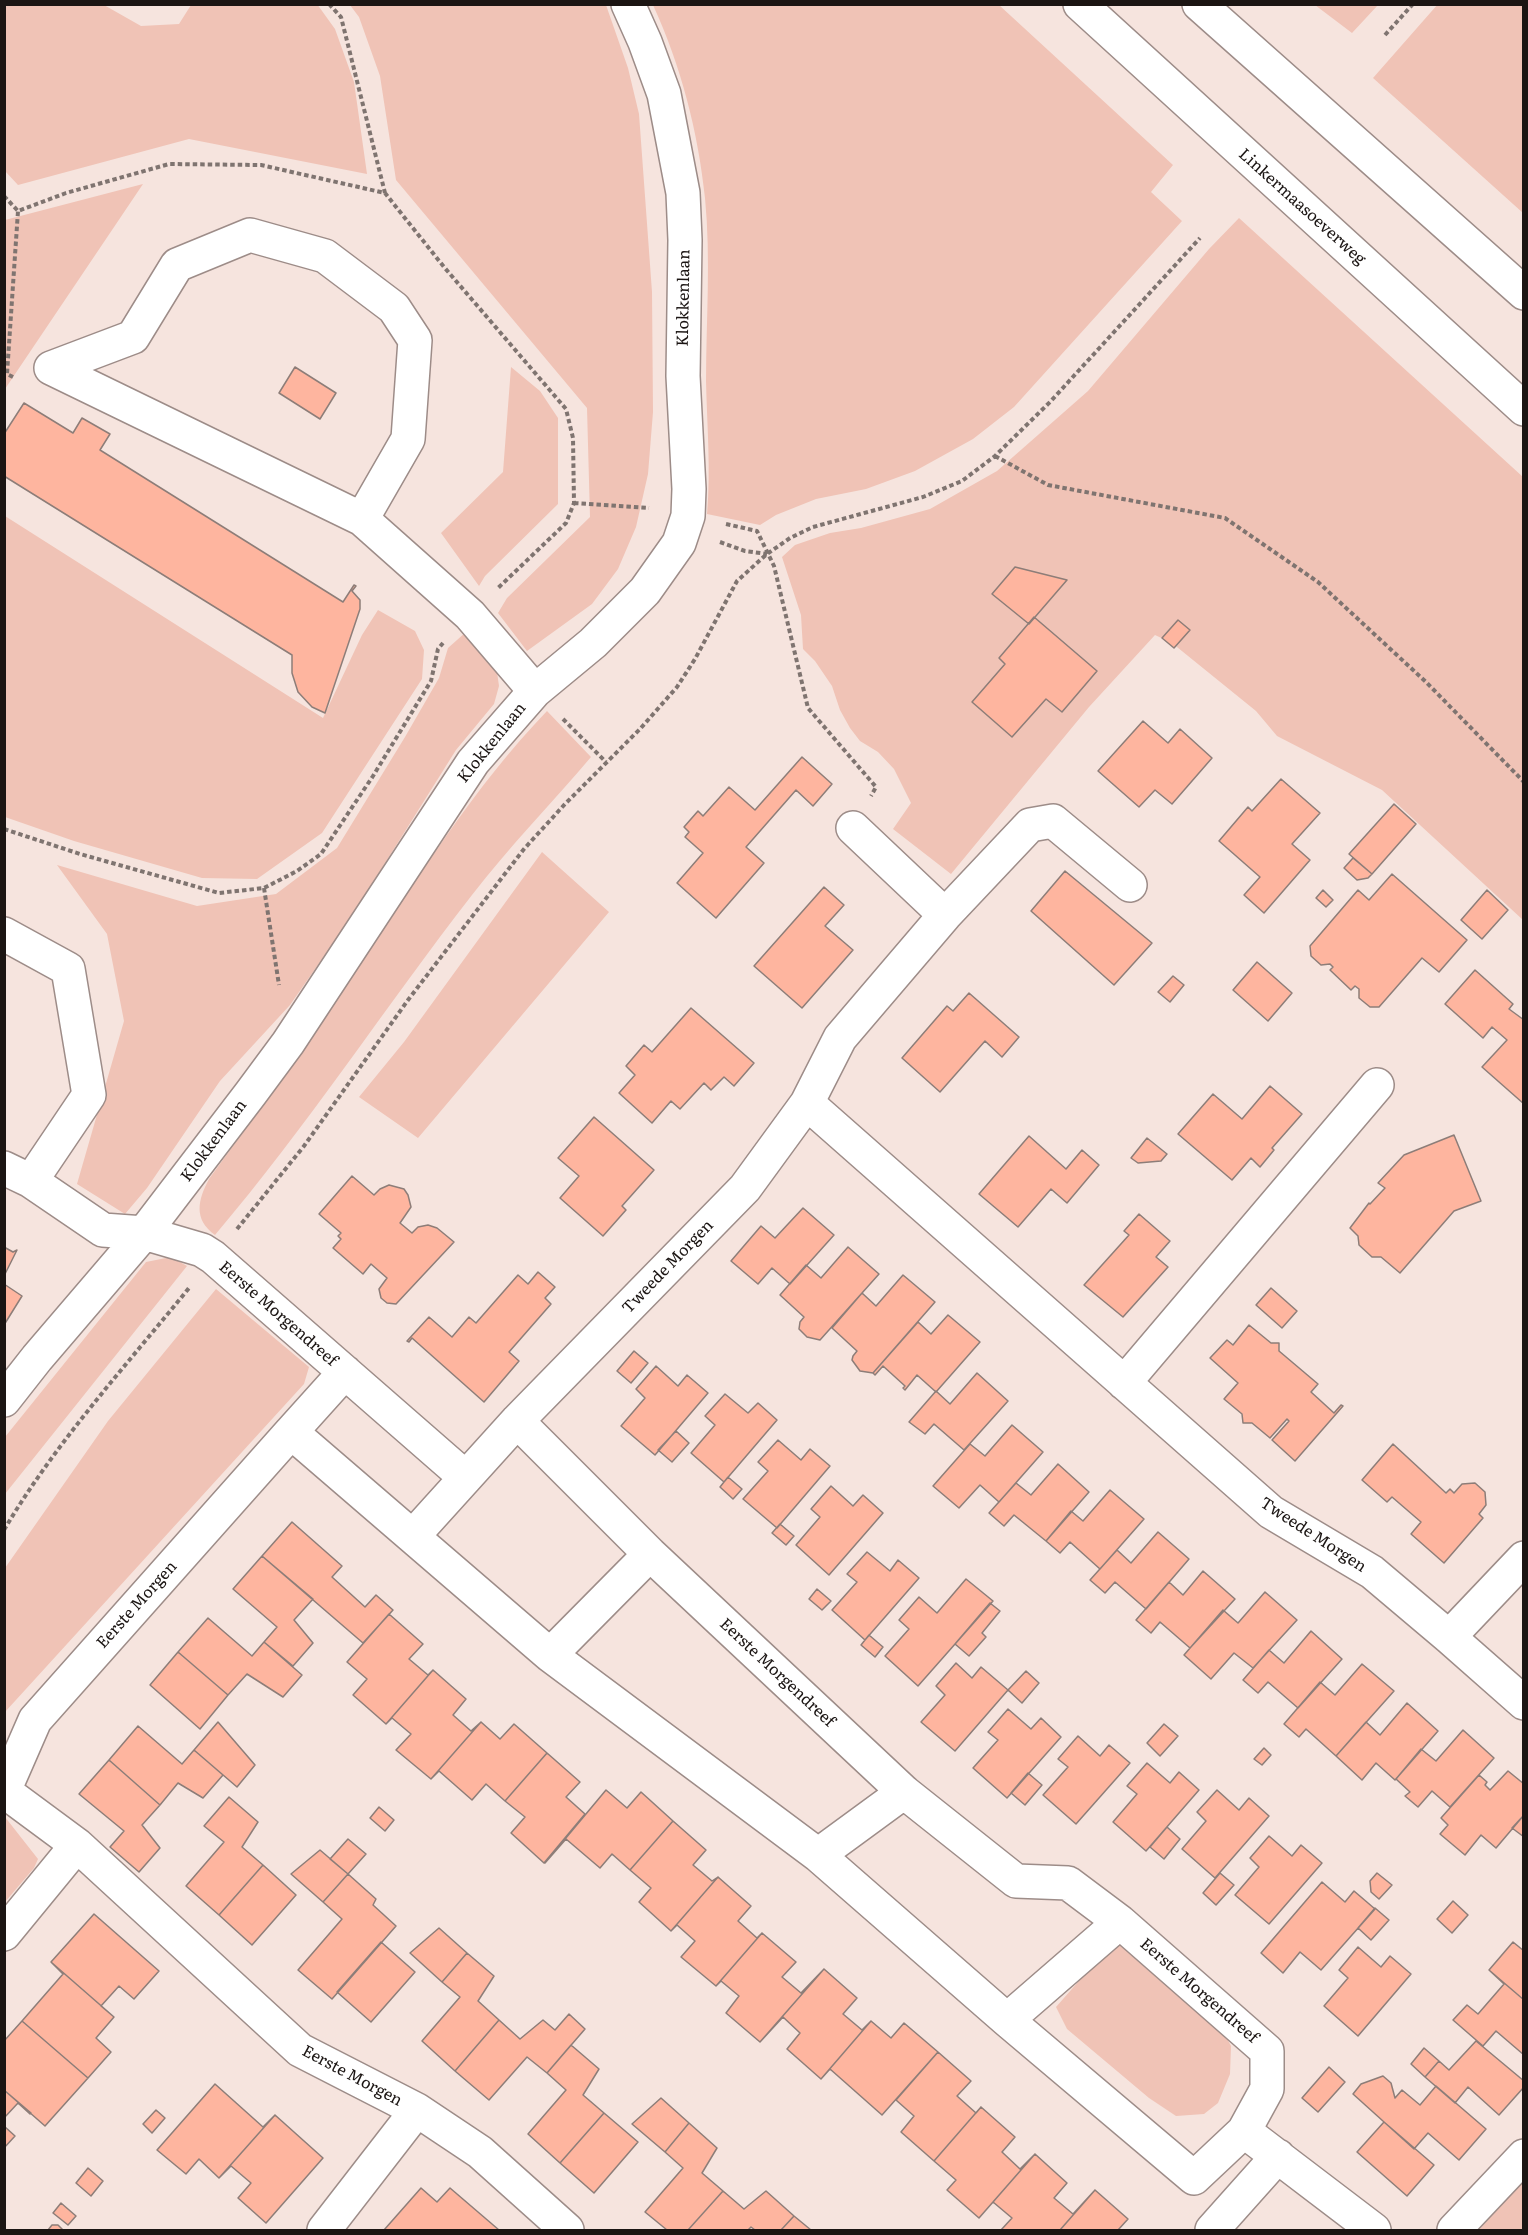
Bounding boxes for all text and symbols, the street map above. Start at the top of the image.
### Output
street label: Linkermaasoeverweg [1235,145,1369,269]
street label: Klokkenlaan [674,249,694,347]
street label: Klokkenlaan [454,699,530,787]
street label: Klokkenlaan [177,1096,251,1186]
street label: Tweede Morgen [618,1216,718,1318]
street label: Eerste Morgendreef [215,1257,341,1371]
street label: Tweede Morgen [1256,1493,1370,1577]
street label: Eerste Morgen [93,1557,181,1653]
street label: Eerste Morgendreef [715,1615,839,1731]
street label: Eerste Morgendreef [1136,1934,1262,2048]
street label: Eerste Morgen [299,2042,405,2110]

